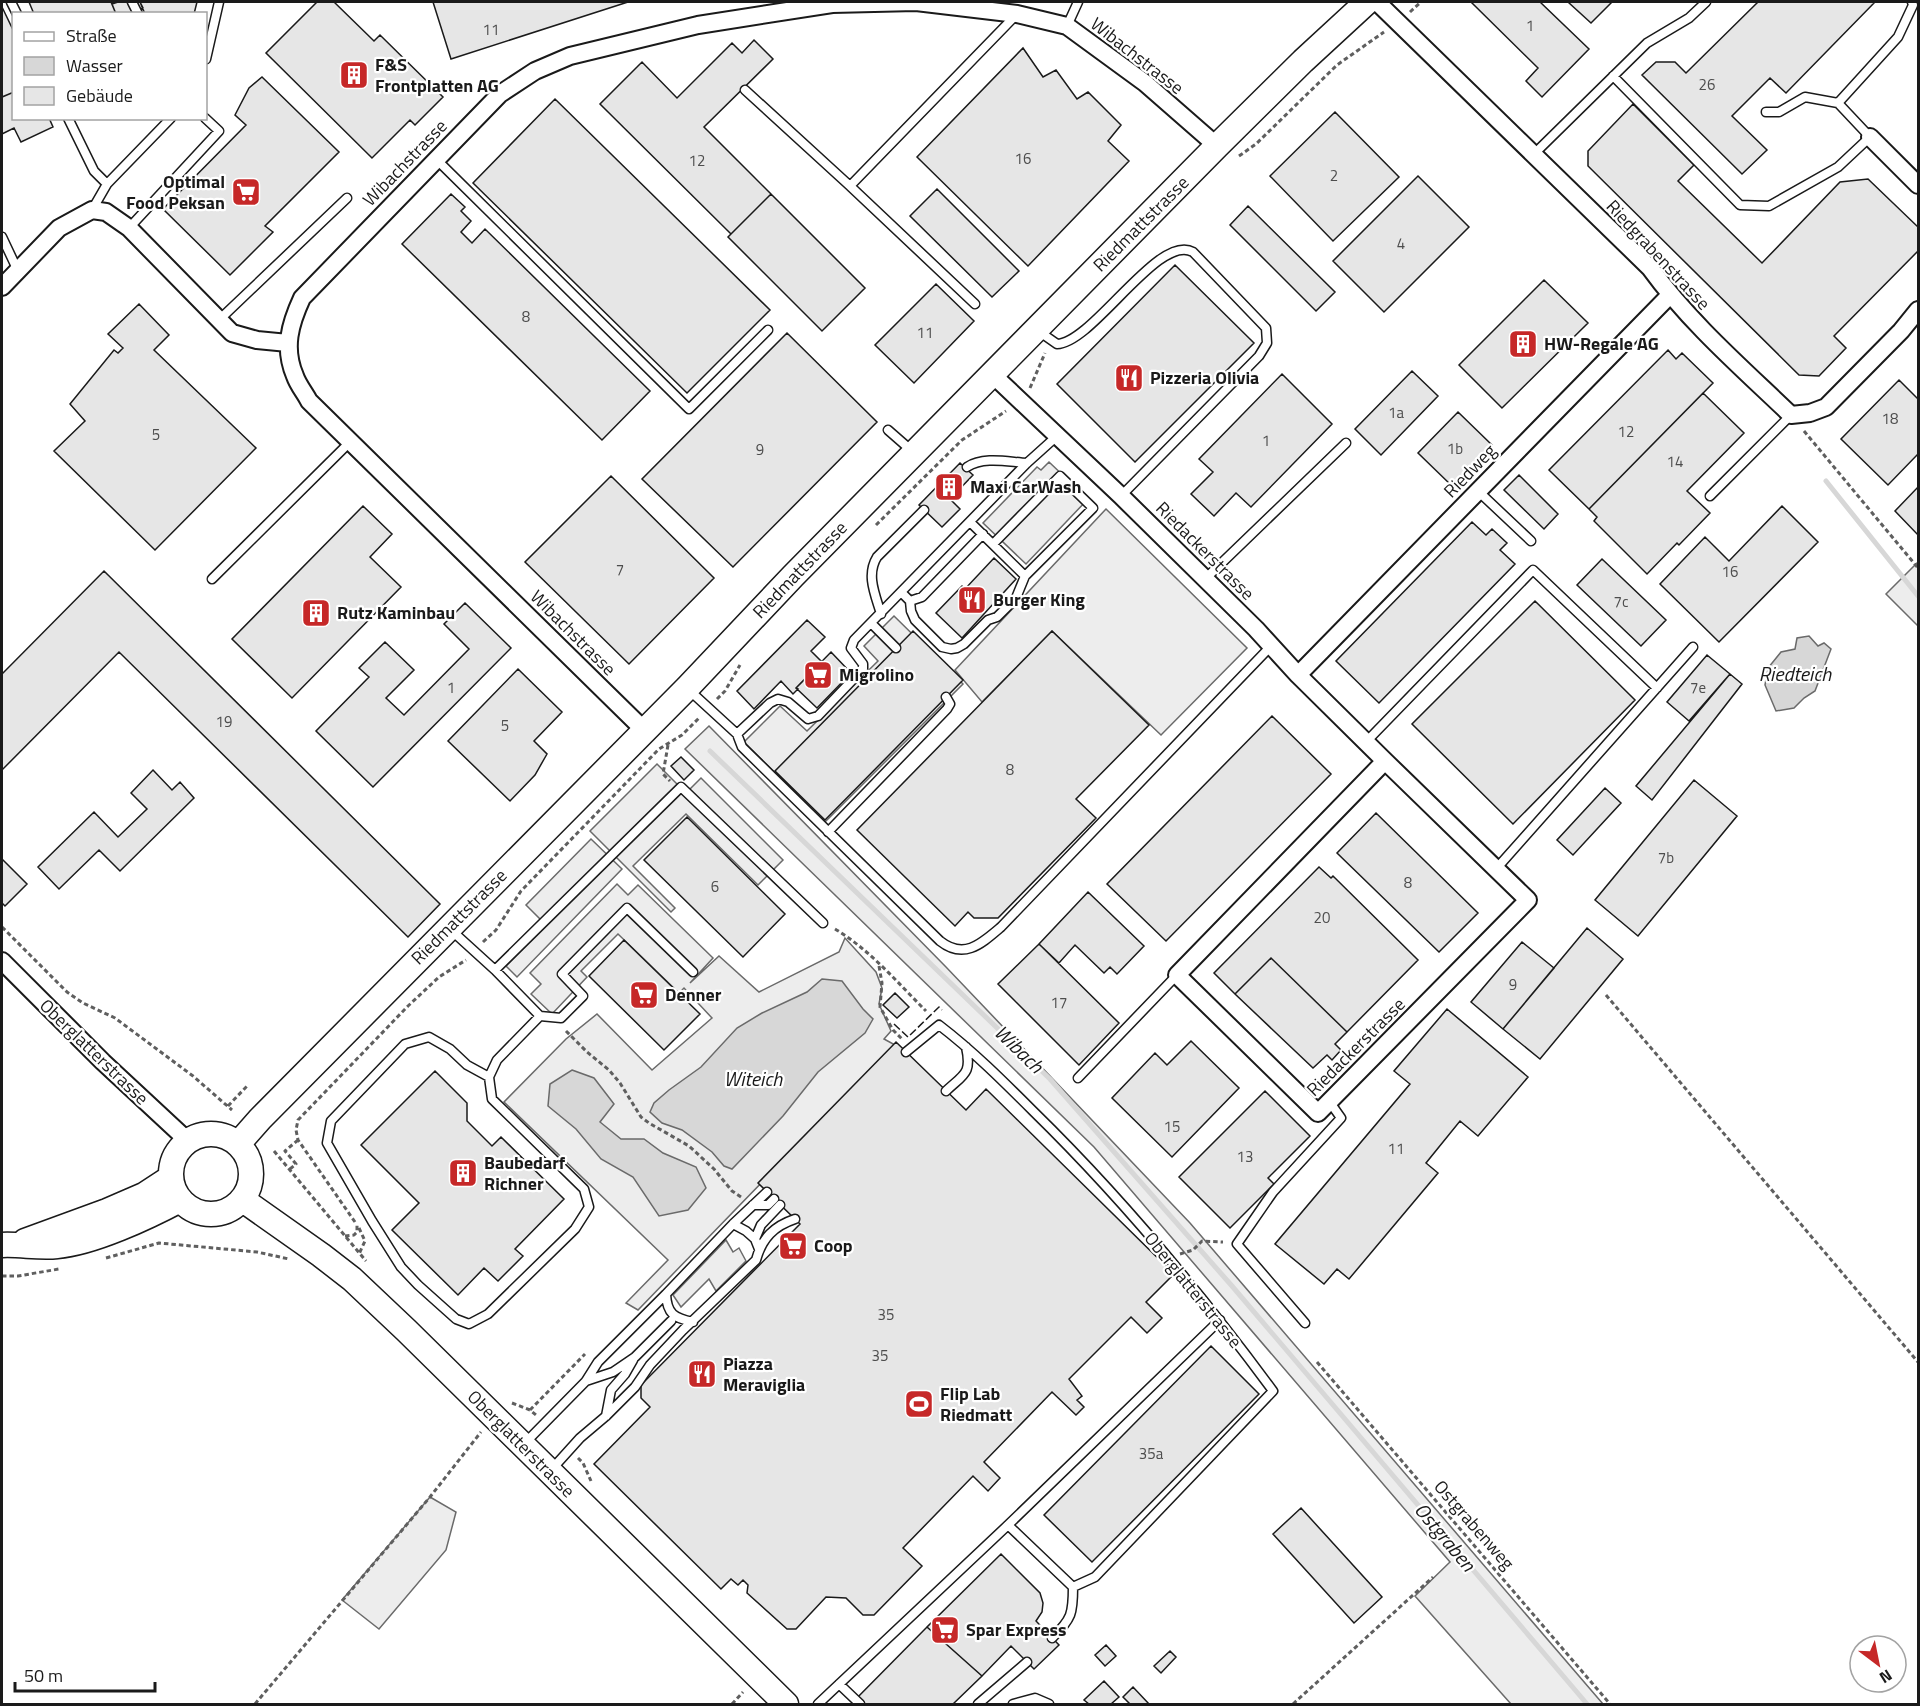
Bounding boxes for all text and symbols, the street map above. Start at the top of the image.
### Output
street label: Wibachstrasse [1085,11,1190,101]
legend [12,12,207,120]
house number: 1 [1526,14,1534,37]
house number: 11 [483,18,499,41]
text: Straße [66,22,117,49]
place label: F&S Frontplatten AG [375,51,499,99]
text: Wasser [66,52,123,79]
building icon: F&S Frontplatten AG [338,59,370,91]
house number: 26 [1699,73,1715,96]
text: Gebäude [66,82,133,109]
street label: Wibachstrasse [356,113,453,212]
house number: 16 [1015,147,1031,170]
house number: 12 [689,149,705,172]
house number: 2 [1330,164,1338,187]
place label: Optimal Food Peksan [126,168,225,216]
street label: Riedmattstrasse [1087,170,1195,278]
supermarket icon: Optimal Food Peksan [230,176,262,208]
street label: Riedgrabenstrasse [1600,193,1717,316]
house number: 4 [1397,232,1405,255]
house number: 8 [522,305,530,328]
house number: 11 [917,321,933,344]
building icon: HW-Regale AG [1507,328,1539,360]
place label: HW-Regale AG [1544,330,1659,357]
restaurant icon: Pizzeria Olivia [1113,362,1145,394]
place label: Pizzeria Olivia [1150,364,1259,391]
house number: 1a [1388,401,1404,424]
house number: 18 [1882,407,1898,430]
house number: 12 [1618,420,1634,443]
house number: 5 [152,423,160,446]
house number: 1 [1262,429,1270,452]
house number: 1b [1447,437,1463,460]
house number: 9 [756,438,764,461]
street label: Riedweg [1437,438,1502,504]
house number: 14 [1667,450,1683,473]
building icon: Maxi CarWash [933,471,965,503]
place label: Maxi CarWash [970,473,1082,500]
street label: Riedackerstrasse [1150,495,1261,606]
street label: Riedmattstrasse [746,515,853,624]
house number: 7 [616,558,624,581]
house number: 16 [1722,560,1738,583]
street label: Wibachstrasse [524,584,622,682]
restaurant icon: Burger King [956,584,988,616]
place label: Burger King [993,586,1085,613]
house number: 7c [1614,590,1628,613]
building icon: Rutz Kaminbau [300,597,332,629]
place label: Rutz Kaminbau [337,599,455,626]
water label: Riedteich [1759,658,1832,689]
supermarket icon: Migrolino [802,659,834,691]
place label: Migrolino [839,661,914,688]
house number: 1 [447,676,455,699]
house number: 7e [1690,676,1706,699]
house number: 19 [216,710,232,733]
house number: 5 [501,714,509,737]
house number: 8 [1006,758,1014,781]
house number: 7b [1658,846,1674,869]
street label: Riedmattstrasse [405,863,513,971]
house number: 8 [1404,871,1412,894]
house number: 6 [711,875,719,898]
house number: 20 [1314,906,1330,929]
house number: 9 [1509,973,1517,996]
supermarket icon: Denner [628,979,660,1011]
place label: Denner [665,981,722,1008]
house number: 17 [1051,991,1067,1014]
street label: Riedackerstrasse [1300,991,1411,1102]
street label: Oberglatterstrasse [34,992,155,1111]
water label: Wibach [987,1017,1052,1081]
water label: Witeich [724,1063,783,1094]
house number: 15 [1164,1115,1180,1138]
house number: 11 [1388,1137,1404,1160]
house number: 13 [1237,1145,1253,1168]
place label: Baubedarf Richner [484,1149,566,1197]
building icon: Baubedarf Richner [447,1157,479,1189]
street label: Oberglatterstrasse [1138,1226,1249,1354]
supermarket icon: Coop [777,1230,809,1262]
place label: Coop [814,1232,853,1259]
house number: 35 [878,1303,894,1326]
house number: 35 [872,1344,888,1367]
place label: Piazza Meraviglia [723,1350,805,1398]
restaurant icon: Piazza Meraviglia [686,1358,718,1390]
place label: Flip Lab Riedmatt [940,1380,1013,1428]
street label: Oberglatterstrasse [461,1384,581,1504]
sports icon: Flip Lab Riedmatt [903,1388,935,1420]
house number: 35a [1139,1442,1164,1465]
street label: Ostgrabenweg [1429,1476,1519,1574]
water label: Ostgraben [1409,1498,1481,1576]
supermarket icon: Spar Express [929,1614,961,1646]
place label: Spar Express [966,1616,1067,1643]
north arrow [1848,1634,1908,1694]
scale bar [15,1655,154,1693]
text: 50 m [24,1662,63,1689]
text: N [1875,1664,1897,1690]

